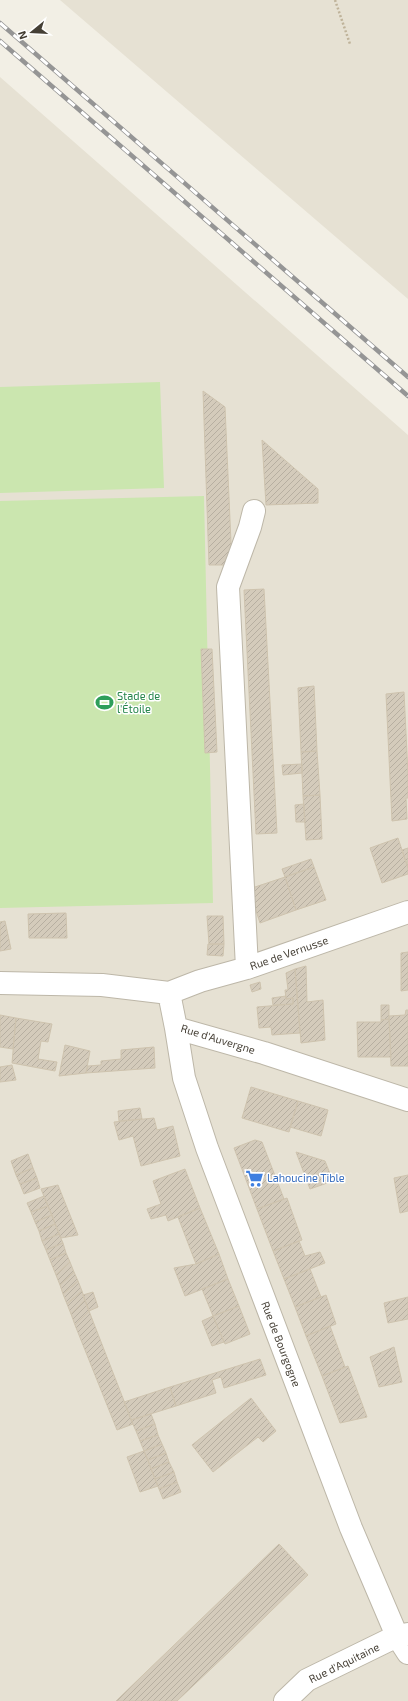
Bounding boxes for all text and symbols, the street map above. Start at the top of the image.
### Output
north arrow [12,12,52,52]
text: N [15,29,29,41]
place label: Stade de l'Étoile [117,689,160,715]
sports icon: Stade de l'Étoile [94,692,114,712]
street label: Rue de Vernusse [248,933,330,972]
street label: Rue d'Auvergne [179,1021,257,1056]
supermarket icon: Lahoucine Tible [244,1168,264,1188]
place label: Lahoucine Tible [267,1171,345,1184]
street label: Rue de Bourgogne [259,1299,304,1389]
street label: Rue d'Aquitaine [306,1640,381,1685]

